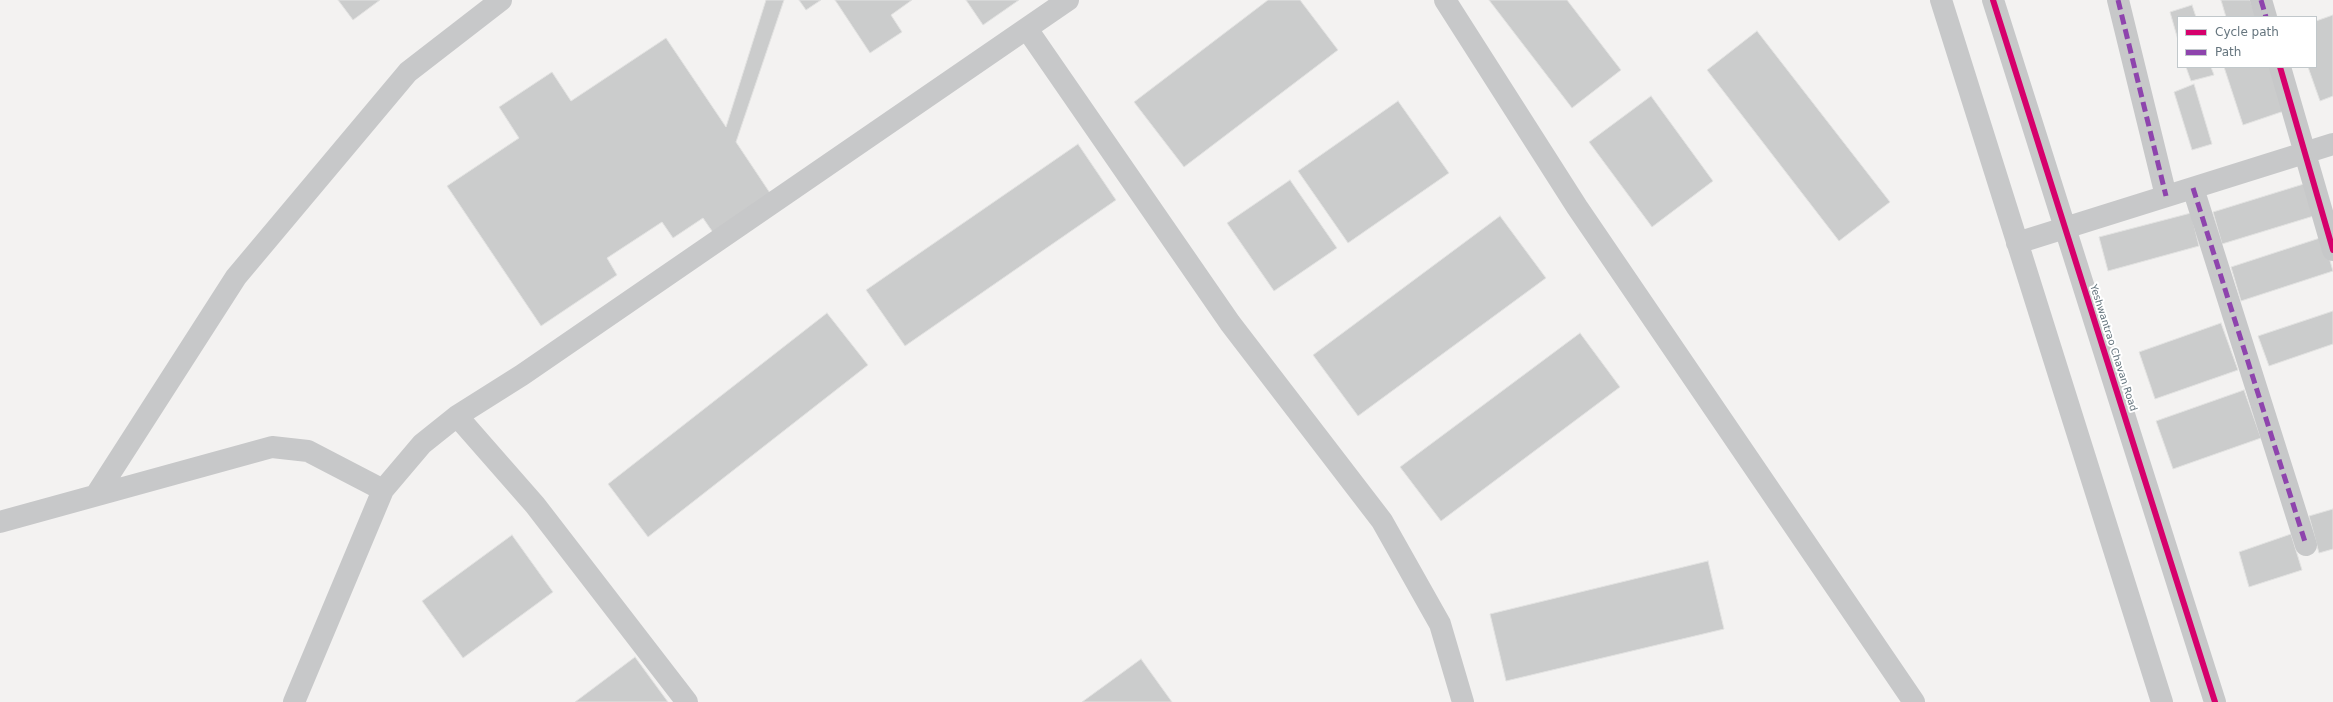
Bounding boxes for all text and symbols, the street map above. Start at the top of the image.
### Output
legend [2177,16,2317,68]
text: Cycle path [2215,25,2279,39]
text: Path [2215,45,2241,59]
street label: Yeshwantrao Chavan Road [2087,283,2139,413]

